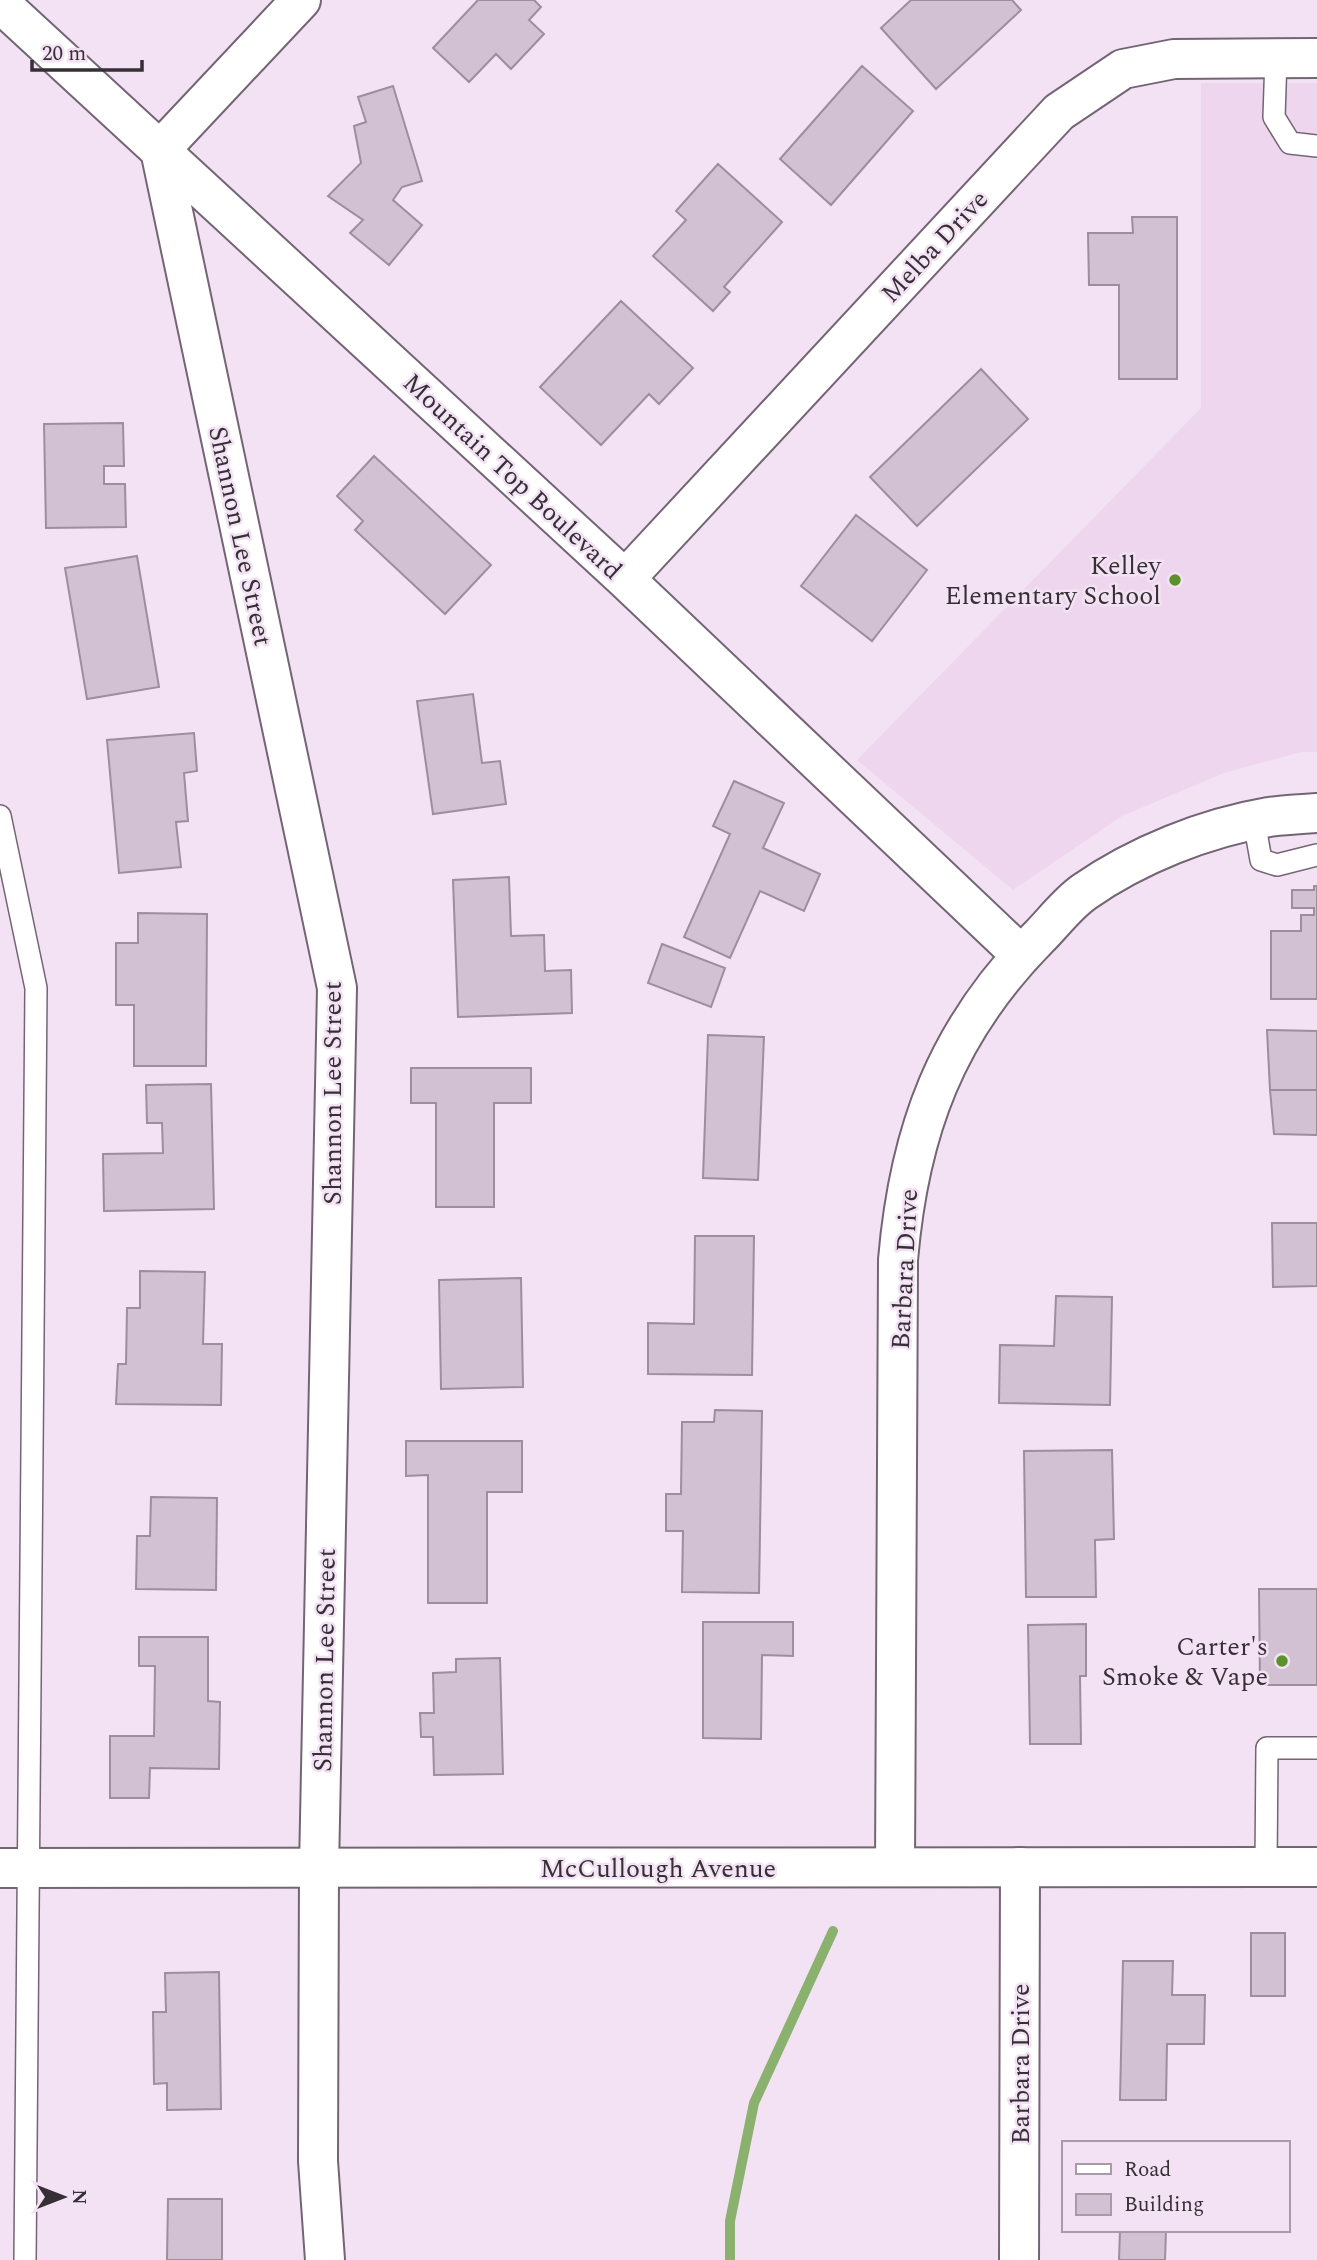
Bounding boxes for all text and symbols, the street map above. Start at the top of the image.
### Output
scale bar [32,28,142,72]
text: 20 m [42,38,86,70]
street label: Melba Drive [871,181,998,313]
street label: Mountain Top Boulevard [393,364,631,590]
street label: Shannon Lee Street [197,423,283,650]
place label: Kelley Elementary School [945,546,1163,616]
marker: Kelley Elementary School [1167,572,1183,588]
street label: Shannon Lee Street [313,981,353,1205]
street label: Barbara Drive [881,1188,929,1351]
street label: Shannon Lee Street [303,1548,347,1772]
place label: Carter's Smoke & Vape [1102,1627,1268,1697]
marker: Carter's Smoke & Vape [1274,1653,1290,1669]
street label: McCullough Avenue [540,1849,776,1889]
street label: Barbara Drive [1001,1983,1041,2145]
legend [1062,2141,1289,2232]
text: Road [1124,2154,1171,2186]
north arrow [28,2162,98,2232]
text: N [64,2189,93,2205]
text: Building [1124,2189,1204,2221]

